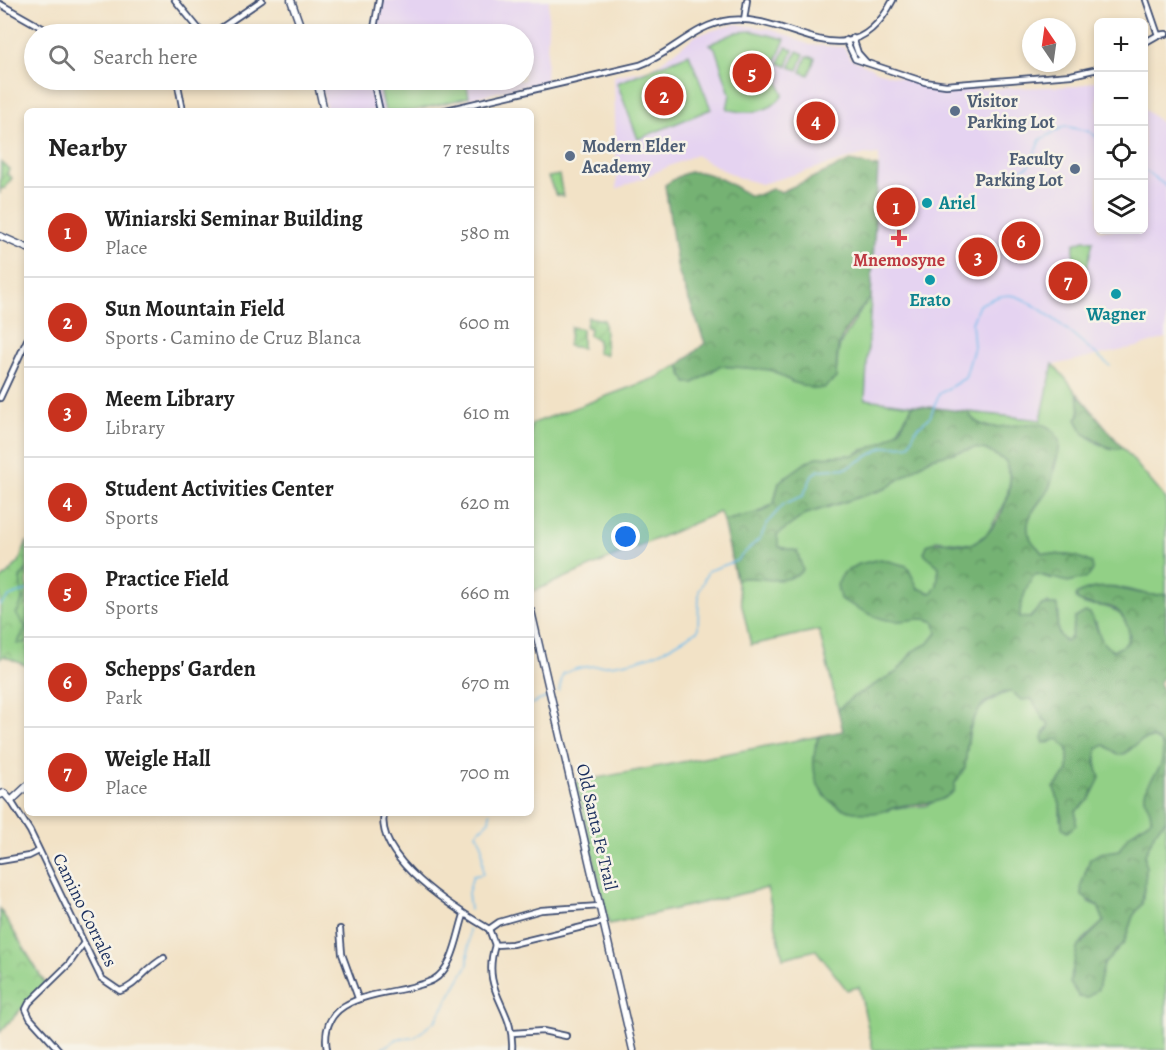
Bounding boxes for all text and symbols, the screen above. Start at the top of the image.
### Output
north arrow [1022,18,1076,72]
map controls [1094,18,1148,234]
button: + [1094,18,1148,72]
search box [24,24,534,90]
icon: search [45,41,78,74]
text: Search here [93,42,198,72]
pin: 5 [732,50,771,96]
button: − [1094,72,1148,126]
pin: 2 [644,74,684,118]
place label: Visitor Parking Lot [966,89,1055,134]
pin: 4 [796,98,836,144]
marker: Visitor Parking Lot [948,104,962,118]
button: locate [1094,126,1148,180]
text: Nearby [48,130,127,165]
text: 7 results [443,134,510,161]
place label: Modern Elder Academy [581,134,686,179]
place label: Faculty Parking Lot [975,147,1064,192]
marker: Modern Elder Academy [563,149,577,163]
marker: Faculty Parking Lot [1068,162,1082,176]
button: layers [1094,180,1148,234]
pin: 1 [876,184,916,230]
place label: Ariel [938,191,976,215]
marker: Ariel [920,196,934,210]
text: Winiarski Seminar Building [105,204,363,234]
pin: 6 [1002,218,1040,264]
text: 1 [64,219,71,246]
text: 580 m [460,219,510,246]
marker: Mnemosyne [890,229,908,247]
text: Place [105,234,147,261]
pin: 3 [958,234,998,280]
place label: Mnemosyne [853,248,945,272]
pin: 7 [1048,258,1088,304]
marker: Erato [923,273,937,287]
marker: Wagner [1109,287,1123,301]
place label: Erato [909,288,951,312]
text: Sun Mountain Field [105,294,285,324]
place label: Wagner [1085,302,1146,326]
text: 2 [63,309,72,336]
text: 600 m [459,309,510,336]
text: Sports · Camino de Cruz Blanca [105,324,361,351]
text: Meem Library [105,384,234,414]
text: 3 [63,399,72,426]
text: 610 m [463,399,510,426]
text: Library [105,414,165,441]
text: Student Activities Center [105,474,334,504]
text: 4 [63,489,72,516]
text: 620 m [460,489,510,516]
text: Sports [105,504,158,531]
your location [611,522,640,551]
text: Practice Field [105,564,229,594]
text: 5 [63,579,72,606]
text: 660 m [460,579,510,606]
text: Sports [105,594,158,621]
text: Schepps' Garden [105,654,256,684]
text: 6 [63,669,72,696]
text: 670 m [461,669,510,696]
text: Park [105,684,143,711]
text: Weigle Hall [105,744,211,774]
text: 7 [63,759,72,786]
text: 700 m [460,759,510,786]
street label: Old Santa Fe Trail [571,761,623,893]
text: Place [105,774,147,801]
street label: Camino Corrales [47,849,123,971]

